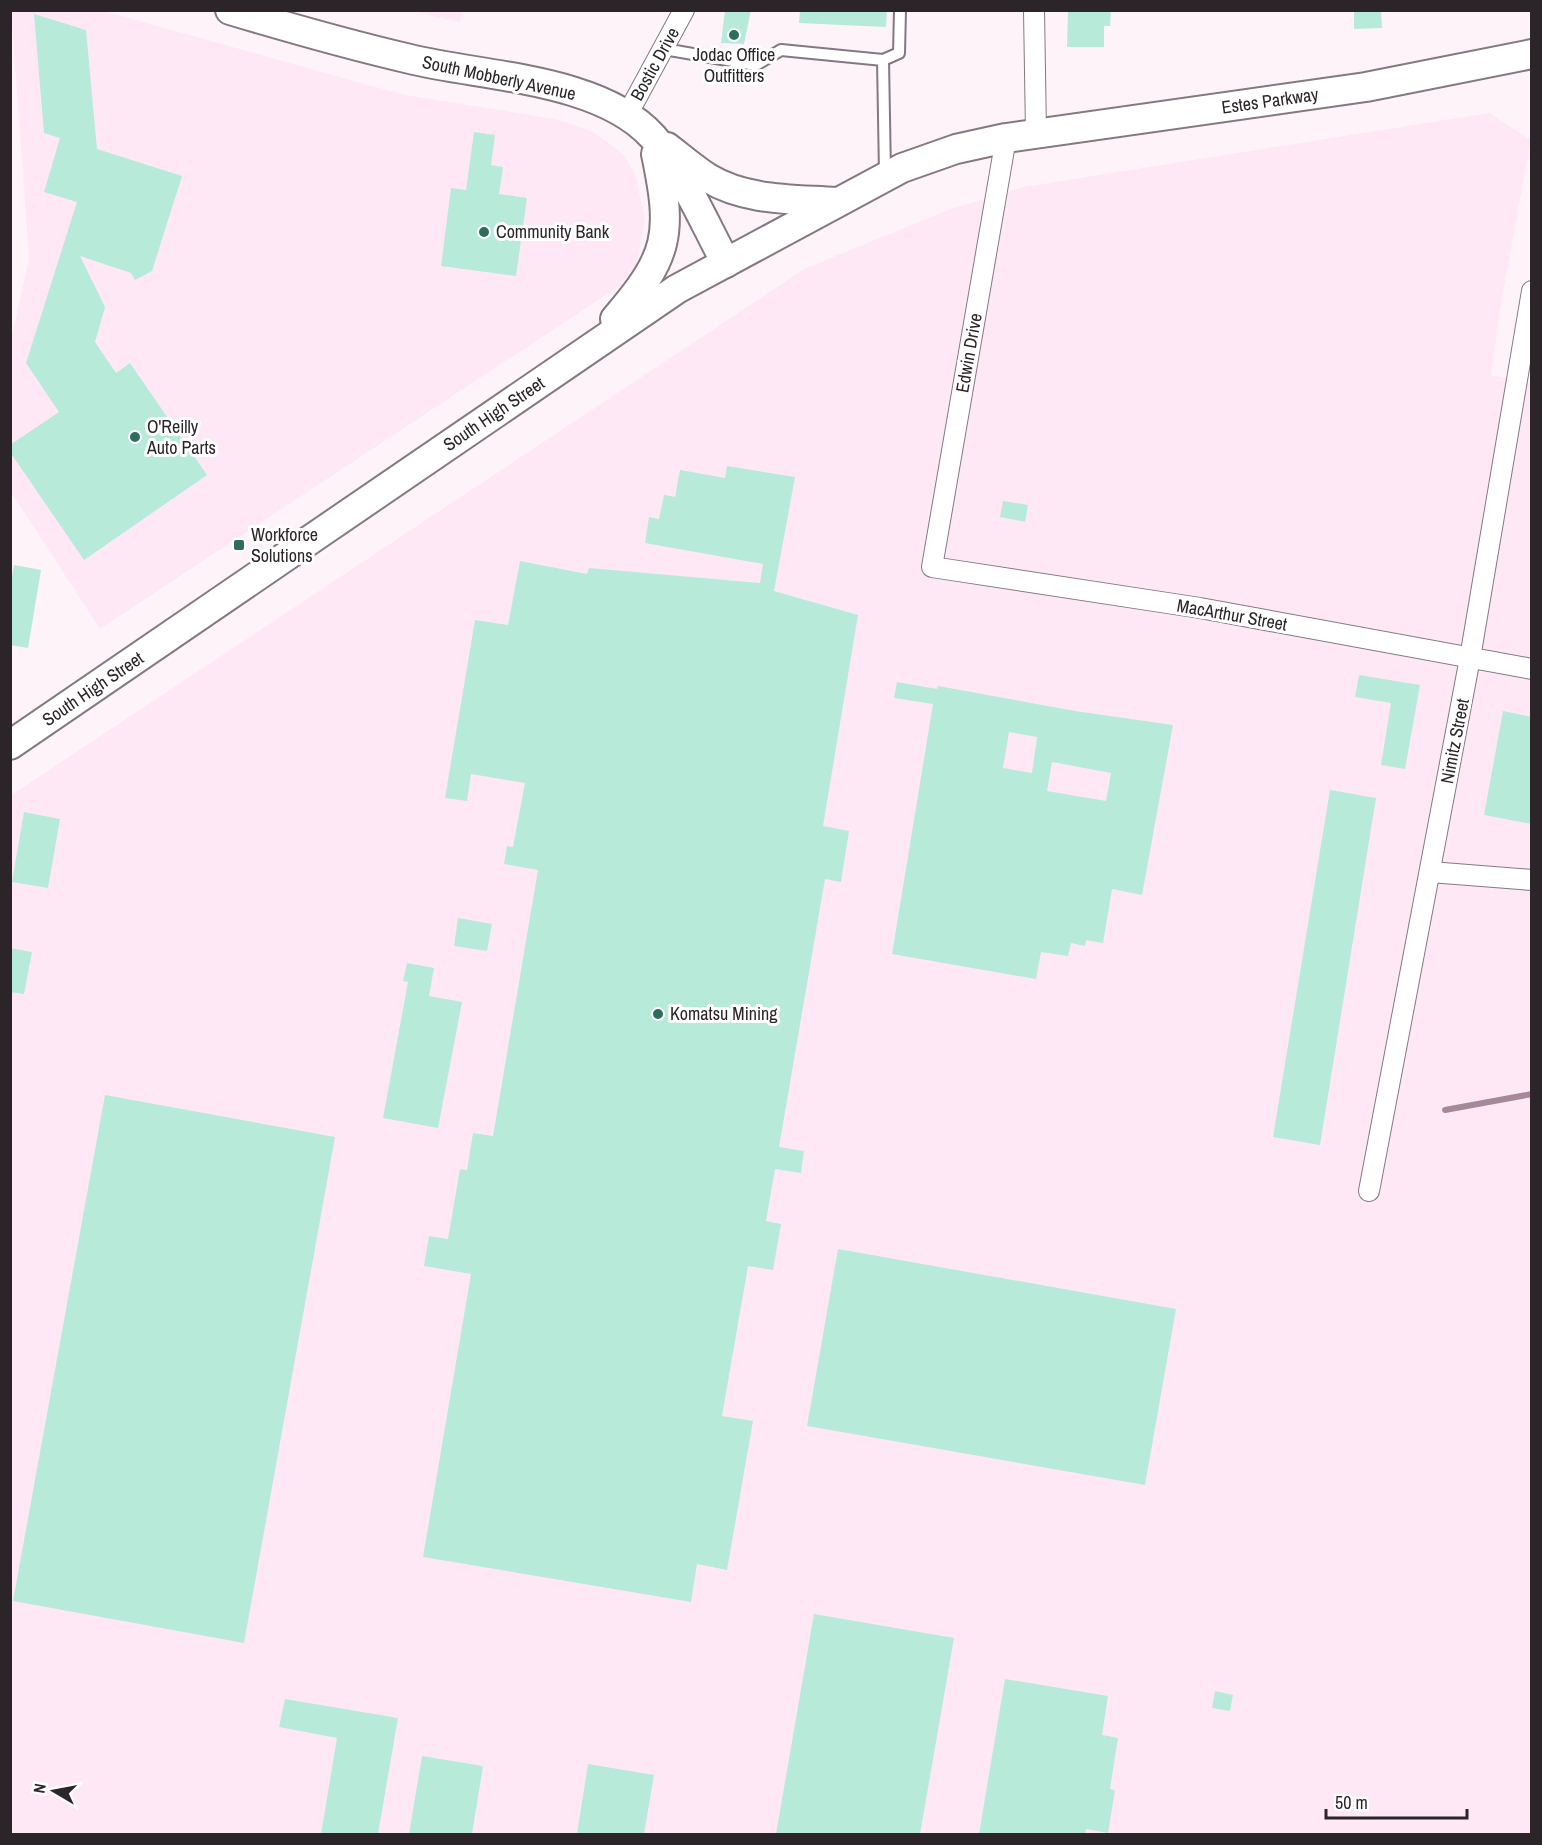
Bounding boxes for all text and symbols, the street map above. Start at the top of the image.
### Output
street label: Bostic Drive [624,23,685,105]
marker: Jodac Office Outfitters [727,28,741,42]
place label: Jodac Office Outfitters [693,42,775,88]
street label: South Mobberly Avenue [420,49,578,106]
street label: Estes Parkway [1220,81,1321,120]
place label: Community Bank [496,219,610,244]
marker: Community Bank [477,225,491,239]
street label: Edwin Drive [949,311,988,395]
street label: South High Street [438,370,549,457]
place label: O'Reilly Auto Parts [146,414,216,460]
marker: O'Reilly Auto Parts [128,430,142,444]
place label: Workforce Solutions [251,522,318,568]
marker: Workforce Solutions [232,538,246,552]
street label: MacArthur Street [1175,593,1289,637]
street label: South High Street [37,645,148,732]
street label: Nimitz Street [1434,696,1475,786]
place label: Komatsu Mining [670,1001,778,1026]
marker: Komatsu Mining [651,1007,665,1021]
north arrow [24,1761,84,1821]
text: N [28,1782,51,1795]
scale bar [1326,1782,1467,1820]
text: 50 m [1335,1790,1368,1815]

